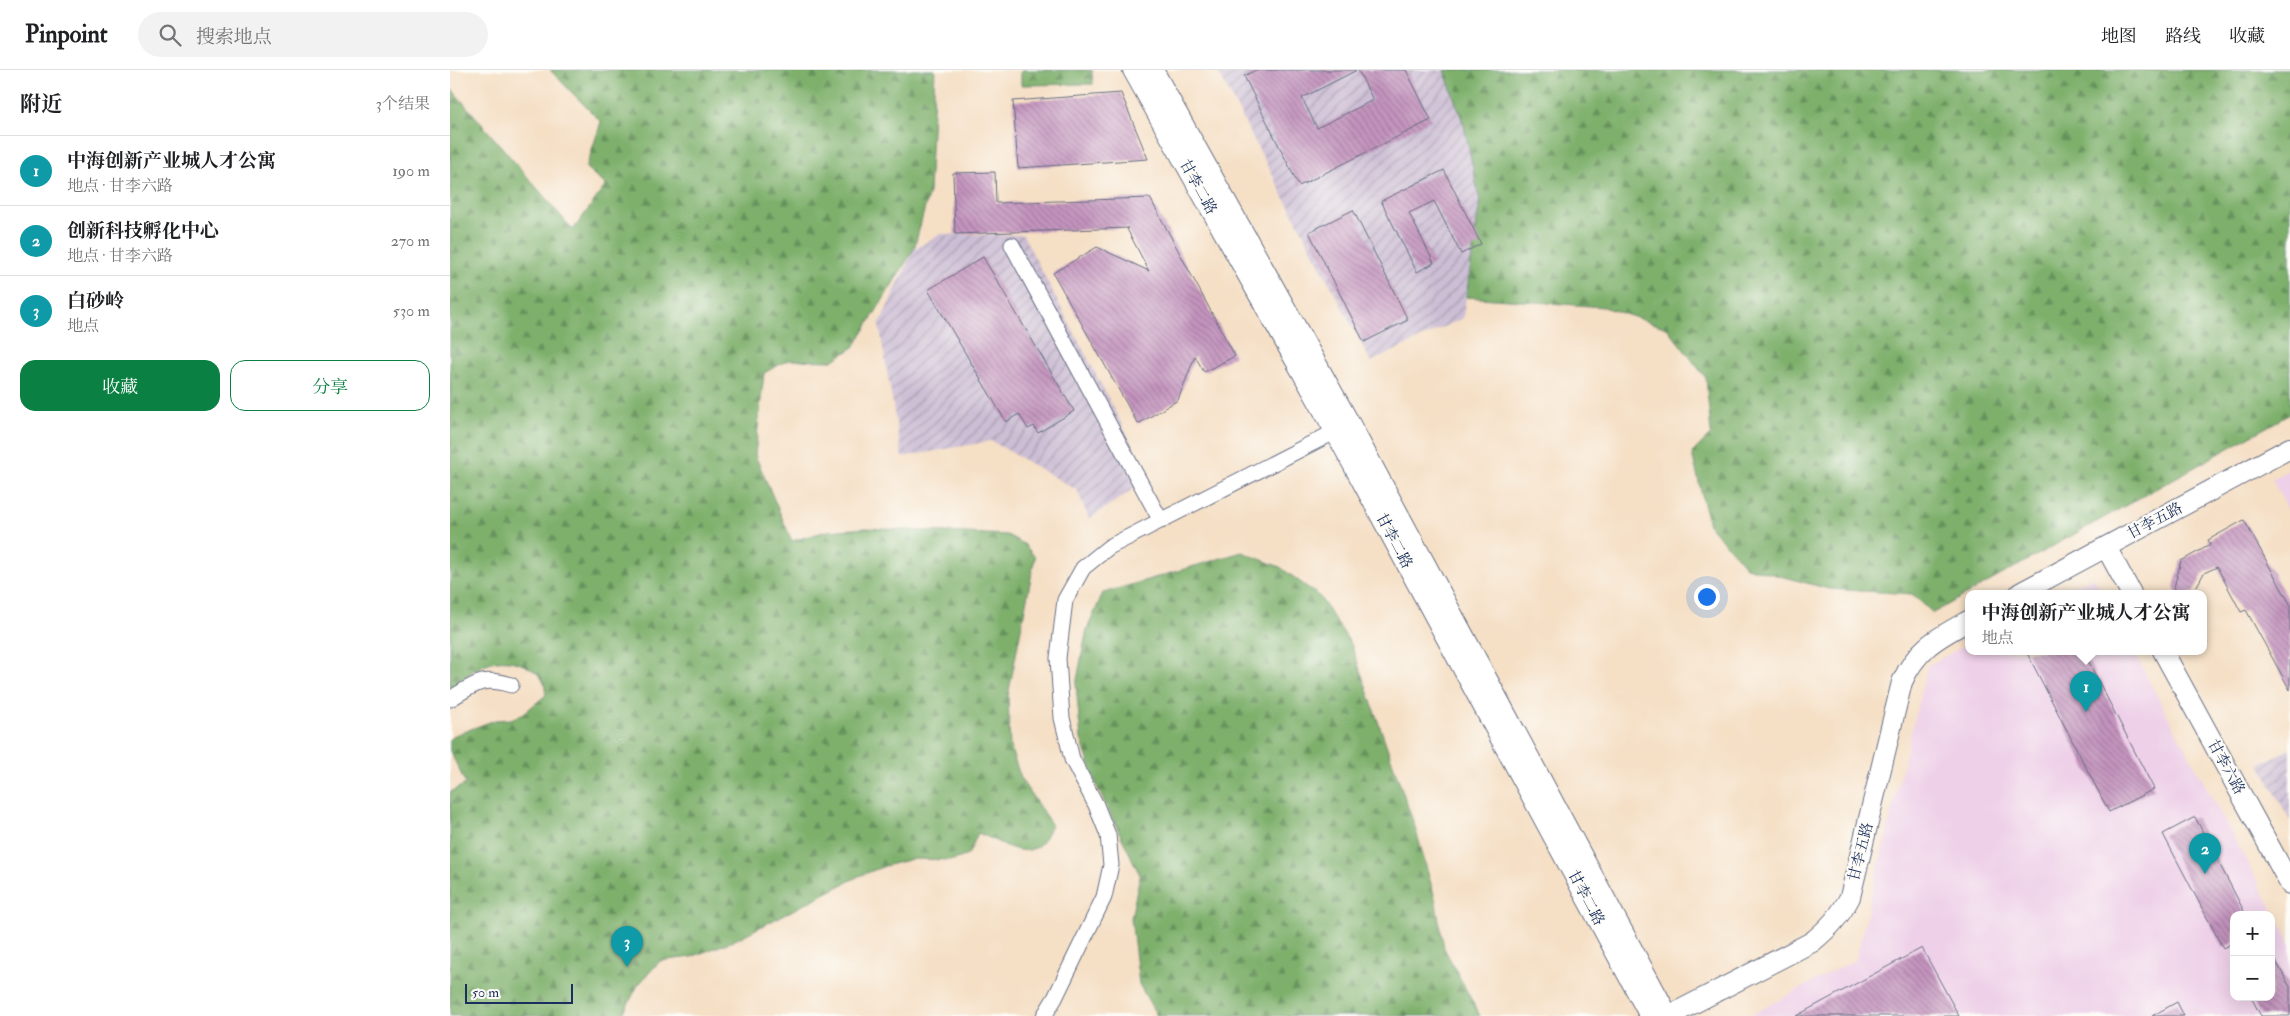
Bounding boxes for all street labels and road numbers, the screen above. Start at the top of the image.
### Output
street label: 甘李二路 [1175,156,1221,218]
street label: 甘李五路 [2124,499,2186,543]
street label: 甘李二路 [1372,510,1416,572]
street label: 甘李六路 [2203,736,2249,798]
street label: 甘李五路 [1845,821,1877,883]
street label: 甘李二路 [1564,867,1608,929]

